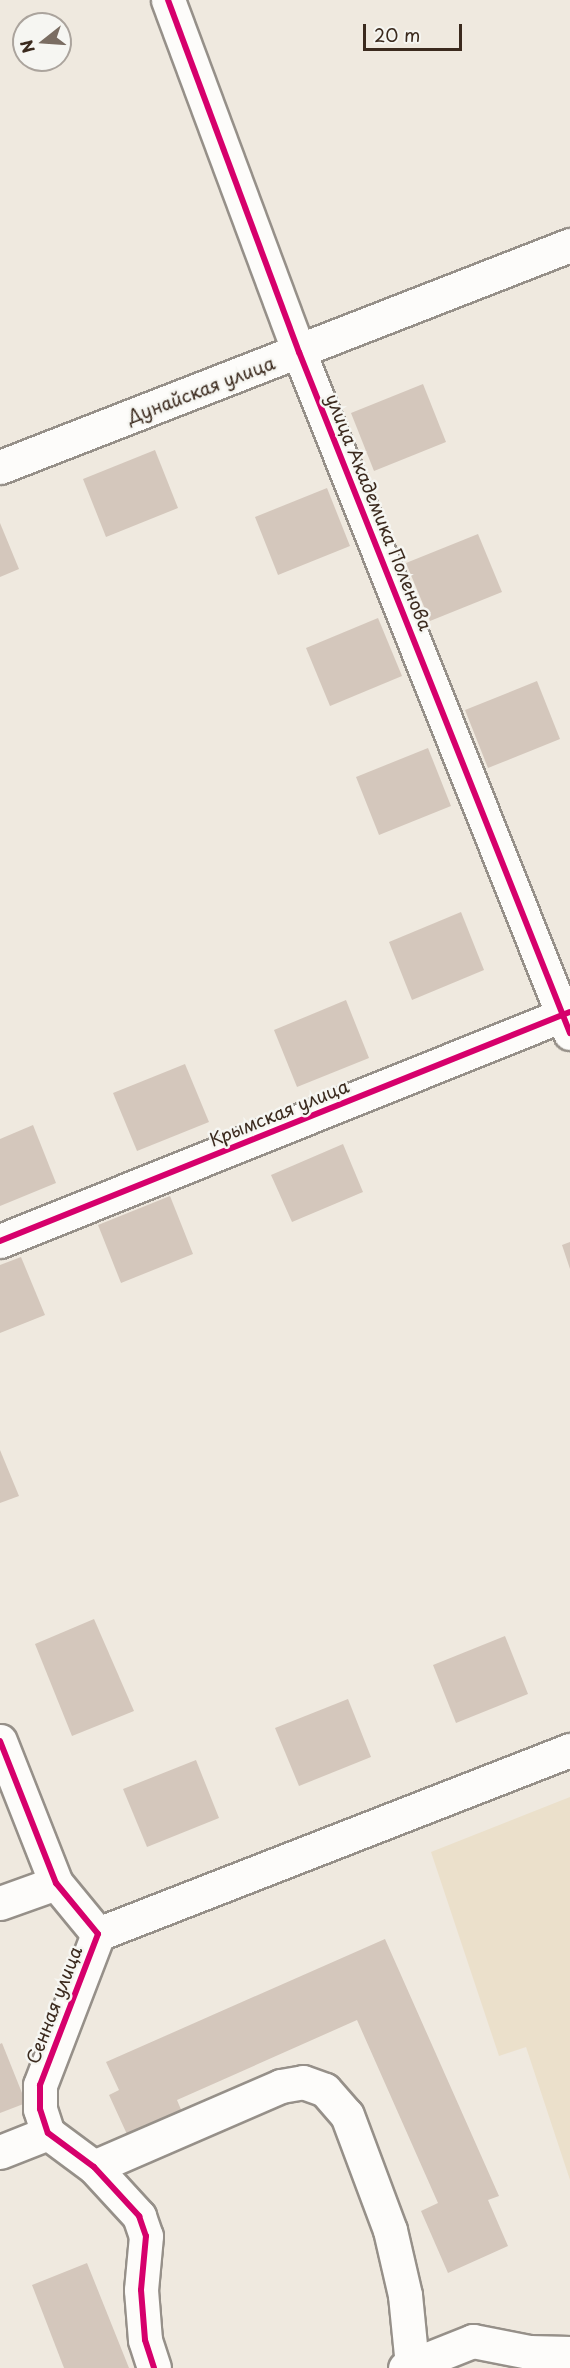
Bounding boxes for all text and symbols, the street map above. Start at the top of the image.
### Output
north arrow [12,12,72,72]
scale bar [366,12,465,50]
text: 20 m [374,21,420,48]
text: N [13,37,40,56]
street label: Дунайская улица [124,352,278,428]
street label: улица Академика Поленова [321,389,437,635]
street label: Крымская улица [206,1075,352,1151]
street label: Сенная улица [21,1943,87,2067]

